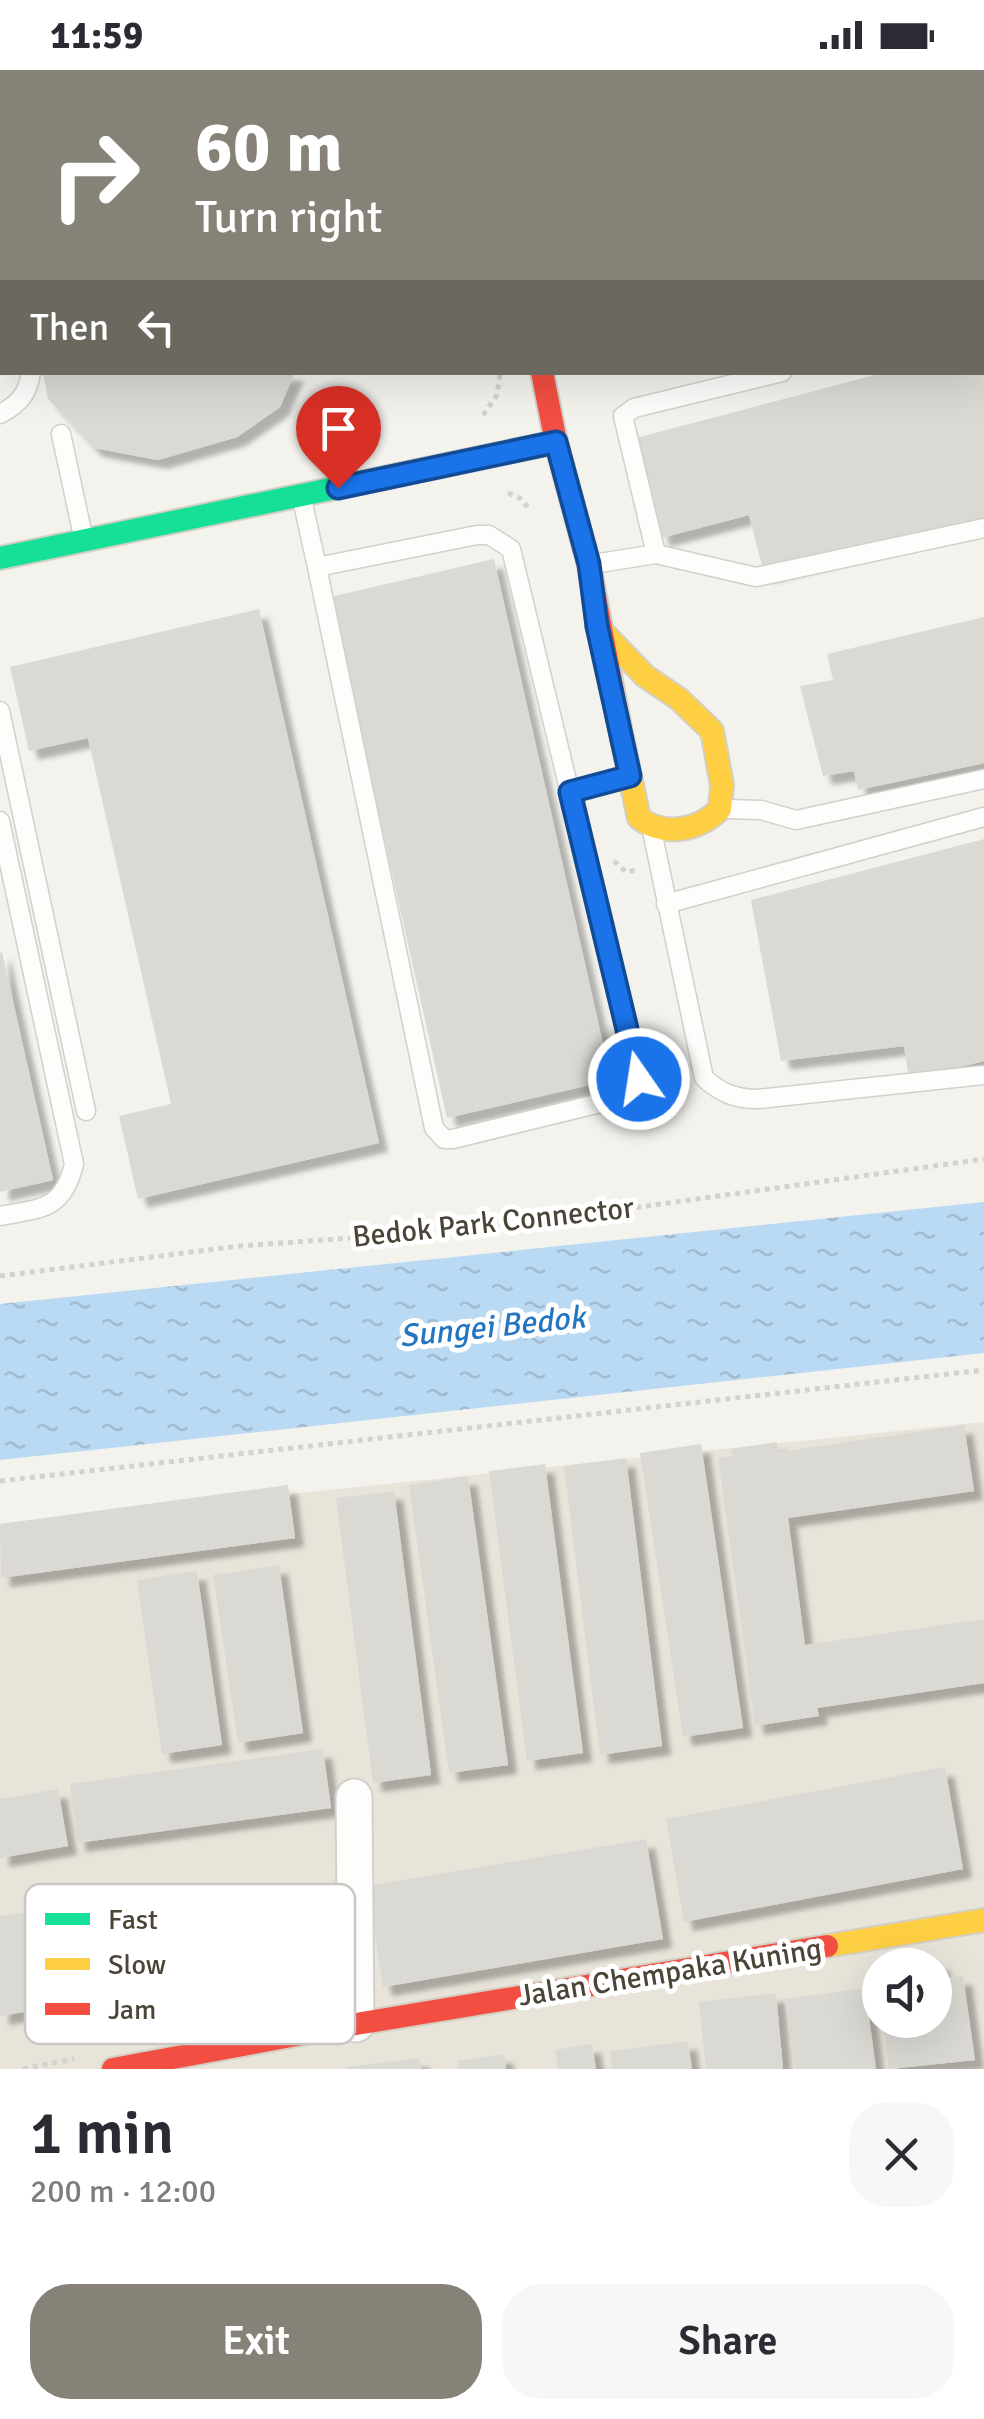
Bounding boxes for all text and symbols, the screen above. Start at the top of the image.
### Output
text: 11:59 [50,12,143,59]
text: 60 m [195,104,343,190]
icon: right [30,110,160,240]
text: Turn right [195,190,383,245]
icon: left [129,300,184,355]
text: Then [30,304,109,351]
pin [296,386,381,489]
icon: arrive [311,401,366,456]
position arrow [587,1027,691,1131]
street label: Bedok Park Connector [350,1189,636,1256]
water label: Sungei Bedok [397,1297,590,1356]
legend [25,1884,355,2044]
text: Fast [108,1903,158,1937]
street label: Jalan Chempaka Kuning [516,1930,824,2015]
text: Slow [108,1948,166,1982]
map controls [862,1948,952,2038]
button: sound [862,1948,952,2038]
text: Jam [108,1993,156,2027]
text: 1 min [30,2097,174,2171]
button: close [849,2102,954,2207]
text: 200 m · 12:00 [30,2172,216,2211]
button: Exit [30,2284,482,2399]
button: Share [502,2284,954,2399]

